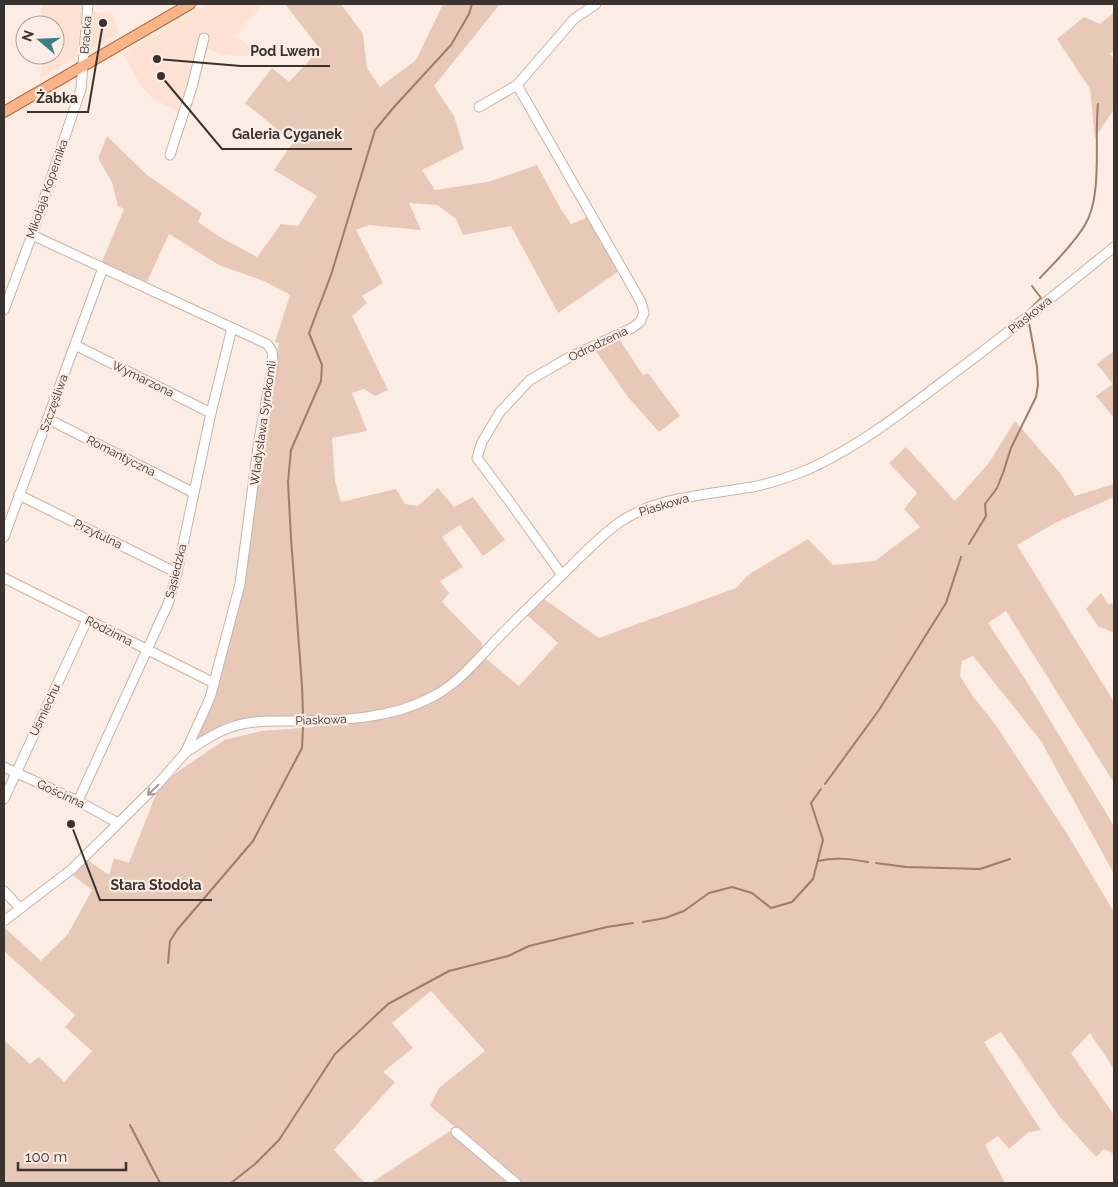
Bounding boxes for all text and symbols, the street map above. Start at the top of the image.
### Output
north arrow [15,15,65,65]
street label: Bracka [77,15,95,55]
text: N [18,28,37,43]
callout: Pod Lwem [241,37,330,66]
text: Pod Lwem [250,43,320,59]
callout: Żabka [27,83,88,112]
text: Żabka [36,89,78,106]
callout: Galeria Cyganek [222,120,352,149]
text: Galeria Cyganek [232,126,342,142]
street label: Mikołaja Kopernika [23,137,71,241]
street label: Piaskowa [1006,293,1054,337]
street label: Odrodzenia [566,324,630,364]
street label: Wymarzona [110,358,176,400]
street label: Władysława Syrokomli [247,360,279,486]
street label: Szczęśliwa [37,372,71,434]
street label: Romantyczna [84,433,158,479]
street label: Piaskowa [637,491,691,519]
street label: Przytulna [72,516,124,552]
street label: Sąsiedzka [162,542,190,600]
street label: Rodzinna [83,613,135,649]
street label: Uśmiechu [27,682,63,738]
street label: Piaskowa [295,712,347,728]
street label: Gościnna [35,777,87,811]
one-way arrow [146,784,159,796]
callout: Stara Stodoła [100,871,212,900]
text: Stara Stodoła [110,877,202,893]
scale bar [18,1140,125,1172]
text: 100 m [25,1148,67,1166]

